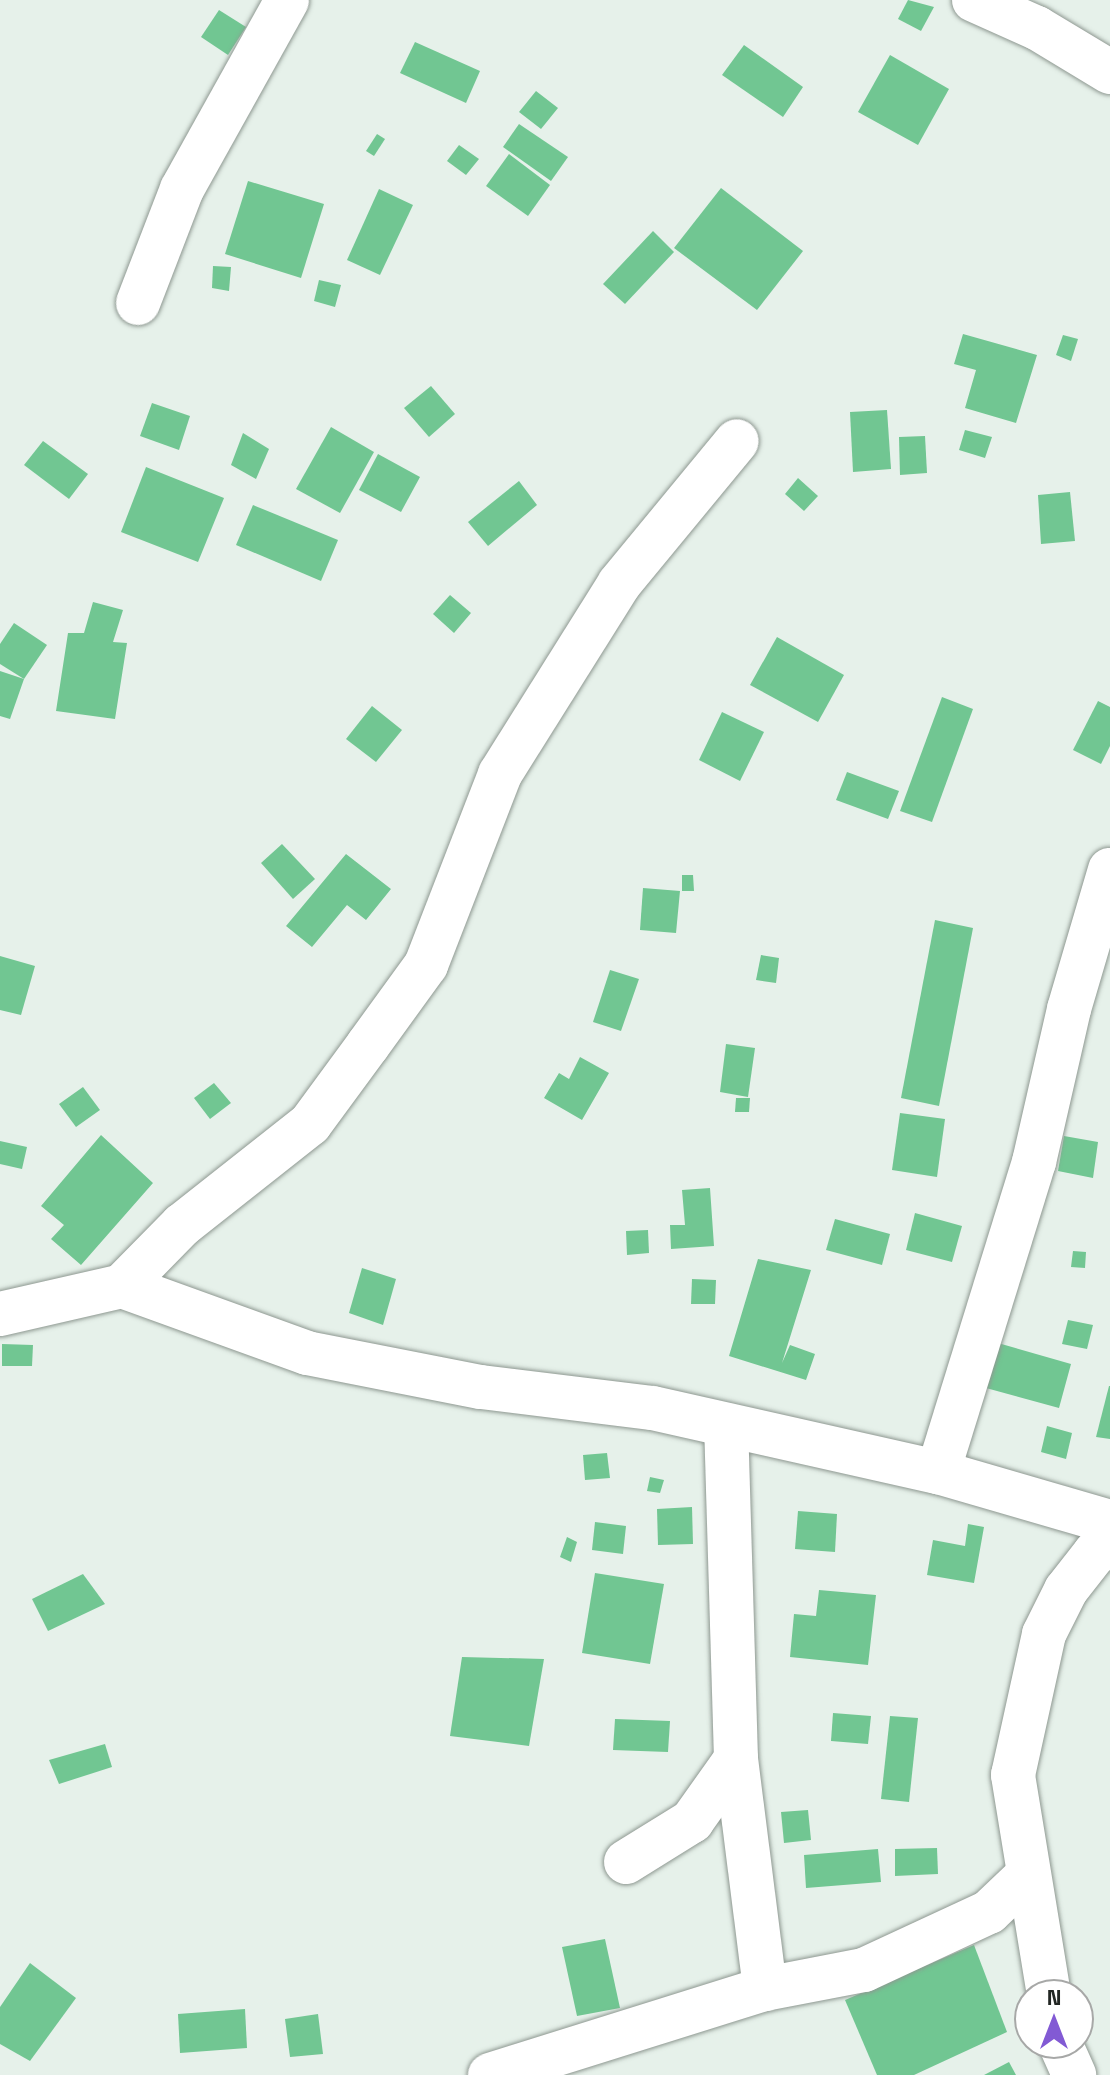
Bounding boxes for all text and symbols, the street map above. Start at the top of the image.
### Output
north arrow [1014,1979,1094,2059]
text: N [1047,1983,1061,2011]

